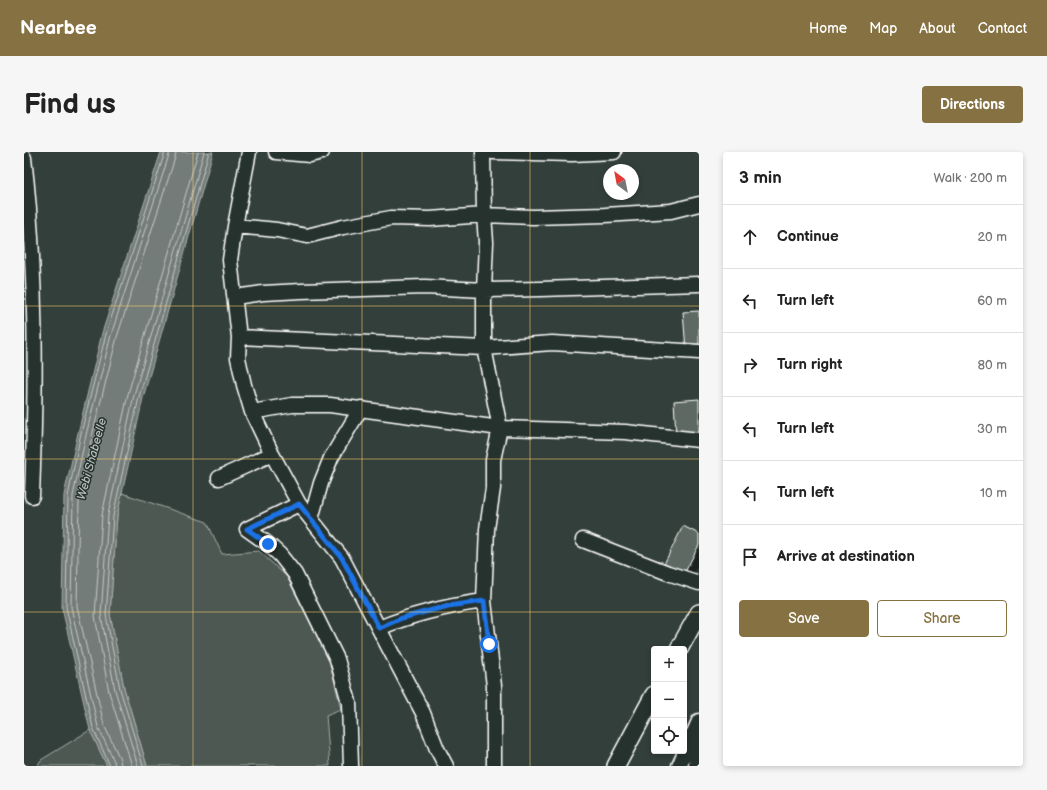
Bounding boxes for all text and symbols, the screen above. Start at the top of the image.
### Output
text: Nearbee [20,17,97,40]
text: Home [809,20,847,37]
text: Map [869,20,897,37]
text: About [919,20,956,37]
text: Contact [978,20,1027,37]
button: Directions [922,86,1023,123]
text: Find us [24,88,116,121]
north arrow [603,164,639,200]
text: 3 min [739,168,782,188]
text: Walk · 200 m [934,170,1007,186]
icon: ahead [739,226,761,248]
text: Continue [777,227,839,246]
text: 20 m [977,229,1007,245]
icon: left [739,290,761,312]
text: Turn left [777,291,834,310]
text: 60 m [977,293,1007,309]
icon: right [739,354,761,376]
text: Turn right [777,355,842,374]
text: 80 m [978,357,1007,373]
water label: Webi Shabeelle [74,416,110,502]
icon: left [739,418,761,440]
text: Turn left [777,419,834,438]
text: 30 m [977,421,1007,437]
icon: left [739,482,761,504]
text: Turn left [777,483,834,502]
text: 10 m [980,485,1007,501]
route end [259,535,277,553]
icon: arrive [739,546,761,568]
text: Arrive at destination [777,547,915,566]
button: Save [739,600,869,637]
button: Share [877,600,1007,637]
route start [480,635,498,653]
map controls [651,646,687,754]
button: + [651,646,687,682]
button: − [651,682,687,718]
button: locate [651,718,687,754]

